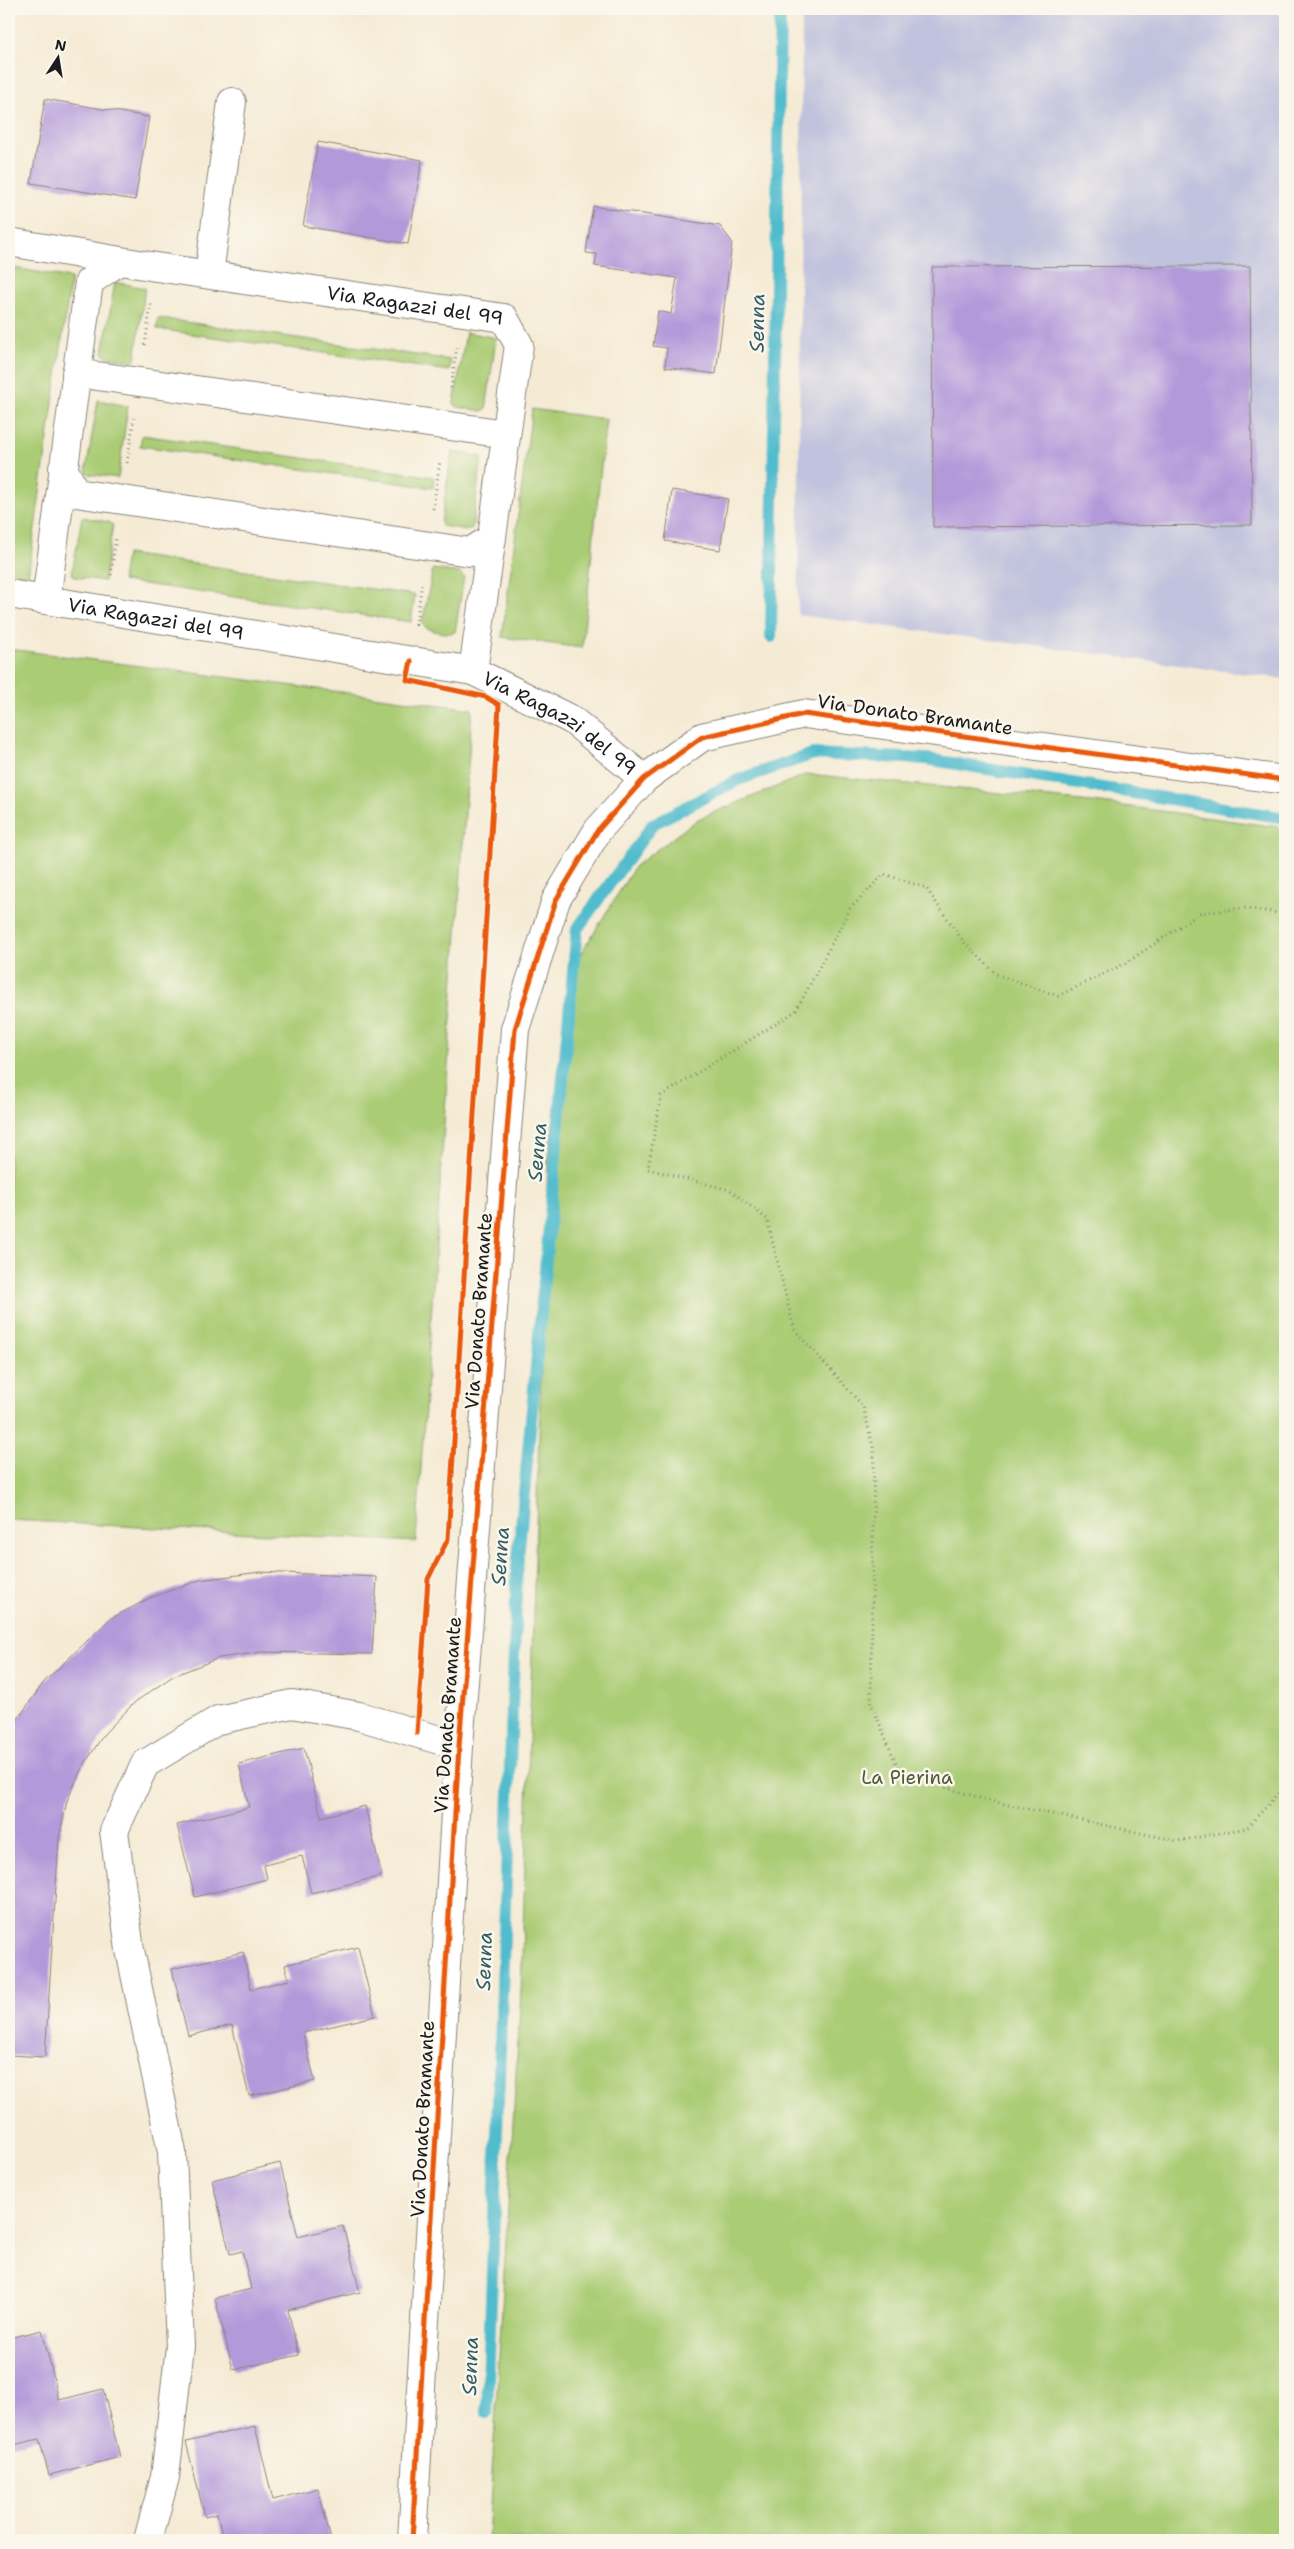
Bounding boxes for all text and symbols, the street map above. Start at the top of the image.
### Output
north arrow [32,32,82,82]
text: N [53,35,68,55]
street label: Via Ragazzi del 99 [325,280,505,331]
water label: Senna [743,293,771,353]
street label: Via Ragazzi del 99 [66,592,246,646]
street label: Via Ragazzi del 99 [479,666,642,781]
street label: Via Donato Bramante [815,688,1015,741]
water label: Senna [521,1121,553,1183]
street label: Via Donato Bramante [459,1212,498,1410]
water label: Senna [485,1526,515,1586]
street label: Via Donato Bramante [428,1616,467,1814]
park label: La Pierina [861,1765,953,1790]
water label: Senna [470,1931,498,1991]
street label: Via Donato Bramante [405,2020,440,2218]
water label: Senna [456,2336,484,2396]

